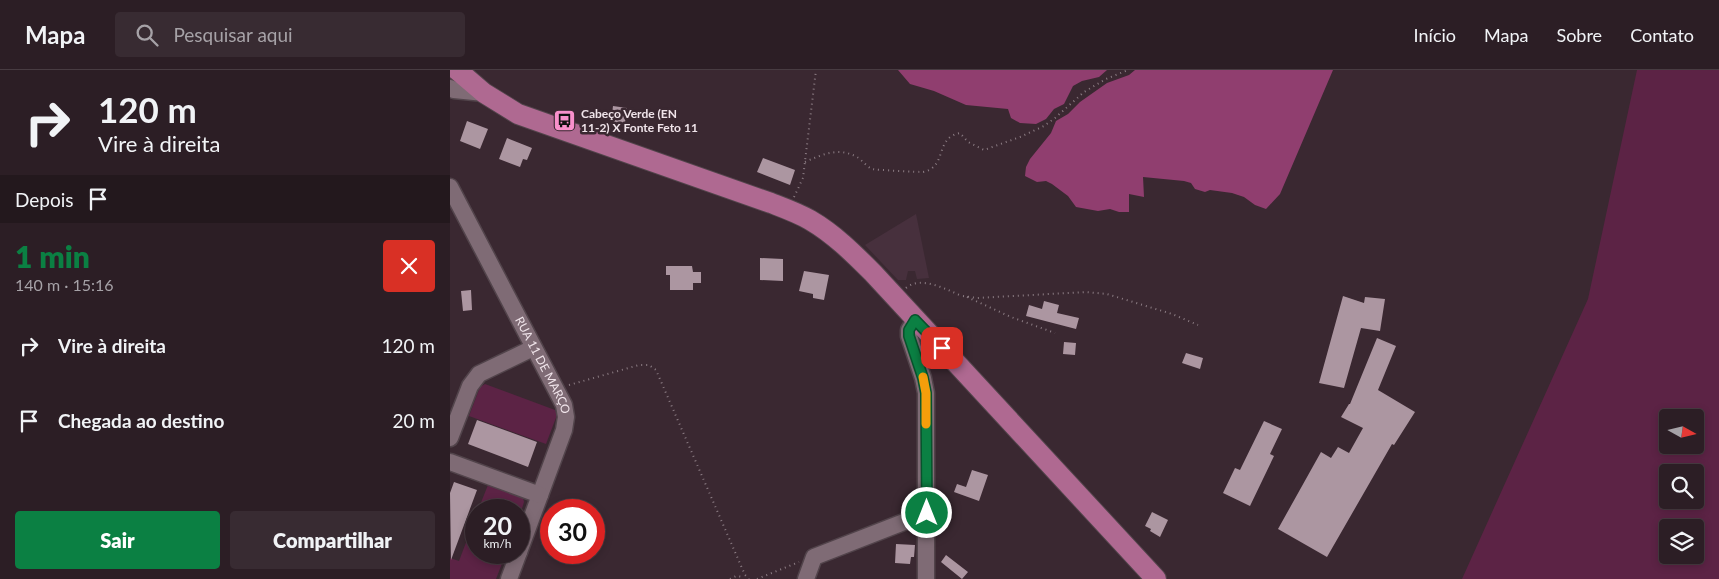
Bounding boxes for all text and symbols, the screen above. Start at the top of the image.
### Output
search box [115,12,465,57]
text: Mapa [25,20,85,49]
icon: search [133,21,161,49]
text: Pesquisar aqui [173,23,293,46]
text: Início [1414,24,1456,46]
text: Mapa [1484,24,1528,46]
text: Sobre [1556,24,1602,46]
text: Contato [1630,24,1694,46]
text: 120 m [98,88,197,130]
icon: right [15,90,80,155]
place label: Cabeço Verde (EN 11-2) X Fonte Feto 11 [581,106,698,135]
bus stop icon: Cabeço Verde (EN 11-2) X Fonte Feto 11 [553,109,577,133]
text: Vire à direita [98,130,220,157]
icon: arrive [84,185,112,213]
text: Depois [15,188,74,211]
text: 1 min [15,238,90,274]
button: close [383,240,435,292]
text: 140 m · 15:16 [15,275,114,294]
street label: RUA 11 DE MARÇO [512,314,573,415]
pin [921,327,963,369]
icon: right [15,332,43,360]
text: Vire à direita [58,334,166,357]
text: 120 m [381,334,435,357]
icon: arrive [928,334,956,362]
icon: arrive [15,407,43,435]
text: Chegada ao destino [58,409,224,432]
text: 20 m [392,409,435,432]
north arrow [1659,409,1704,454]
map controls [1659,409,1704,564]
button: search [1659,464,1704,509]
position arrow [900,486,952,538]
speed limit sign: 30 [540,499,605,564]
text: 20 [483,510,512,540]
button: Sair [15,511,220,569]
button: Compartilhar [230,511,435,569]
button: layers [1659,519,1704,564]
text: km/h [483,536,512,551]

